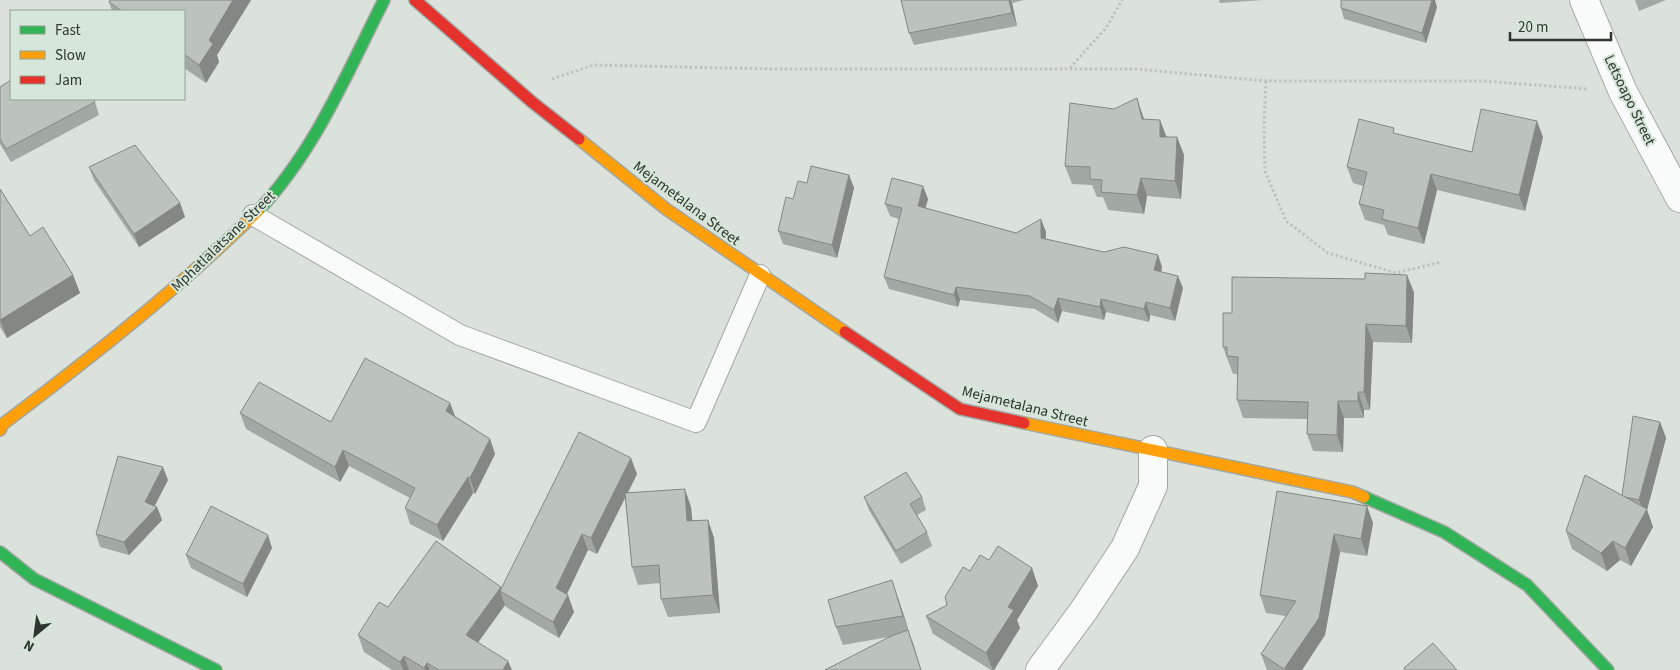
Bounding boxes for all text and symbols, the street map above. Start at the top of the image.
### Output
legend [10,10,185,100]
scale bar [1510,10,1611,42]
text: 20 m [1518,17,1548,38]
text: Fast [55,20,81,41]
text: Slow [55,45,86,66]
street label: Letsoapo Street [1599,52,1660,149]
text: Jam [55,70,82,91]
street label: Mejametalana Street [629,156,745,251]
street label: Mphatlalatsane Street [167,186,280,297]
street label: Mejametalana Street [960,381,1090,432]
north arrow [10,610,60,660]
text: N [20,634,38,656]

